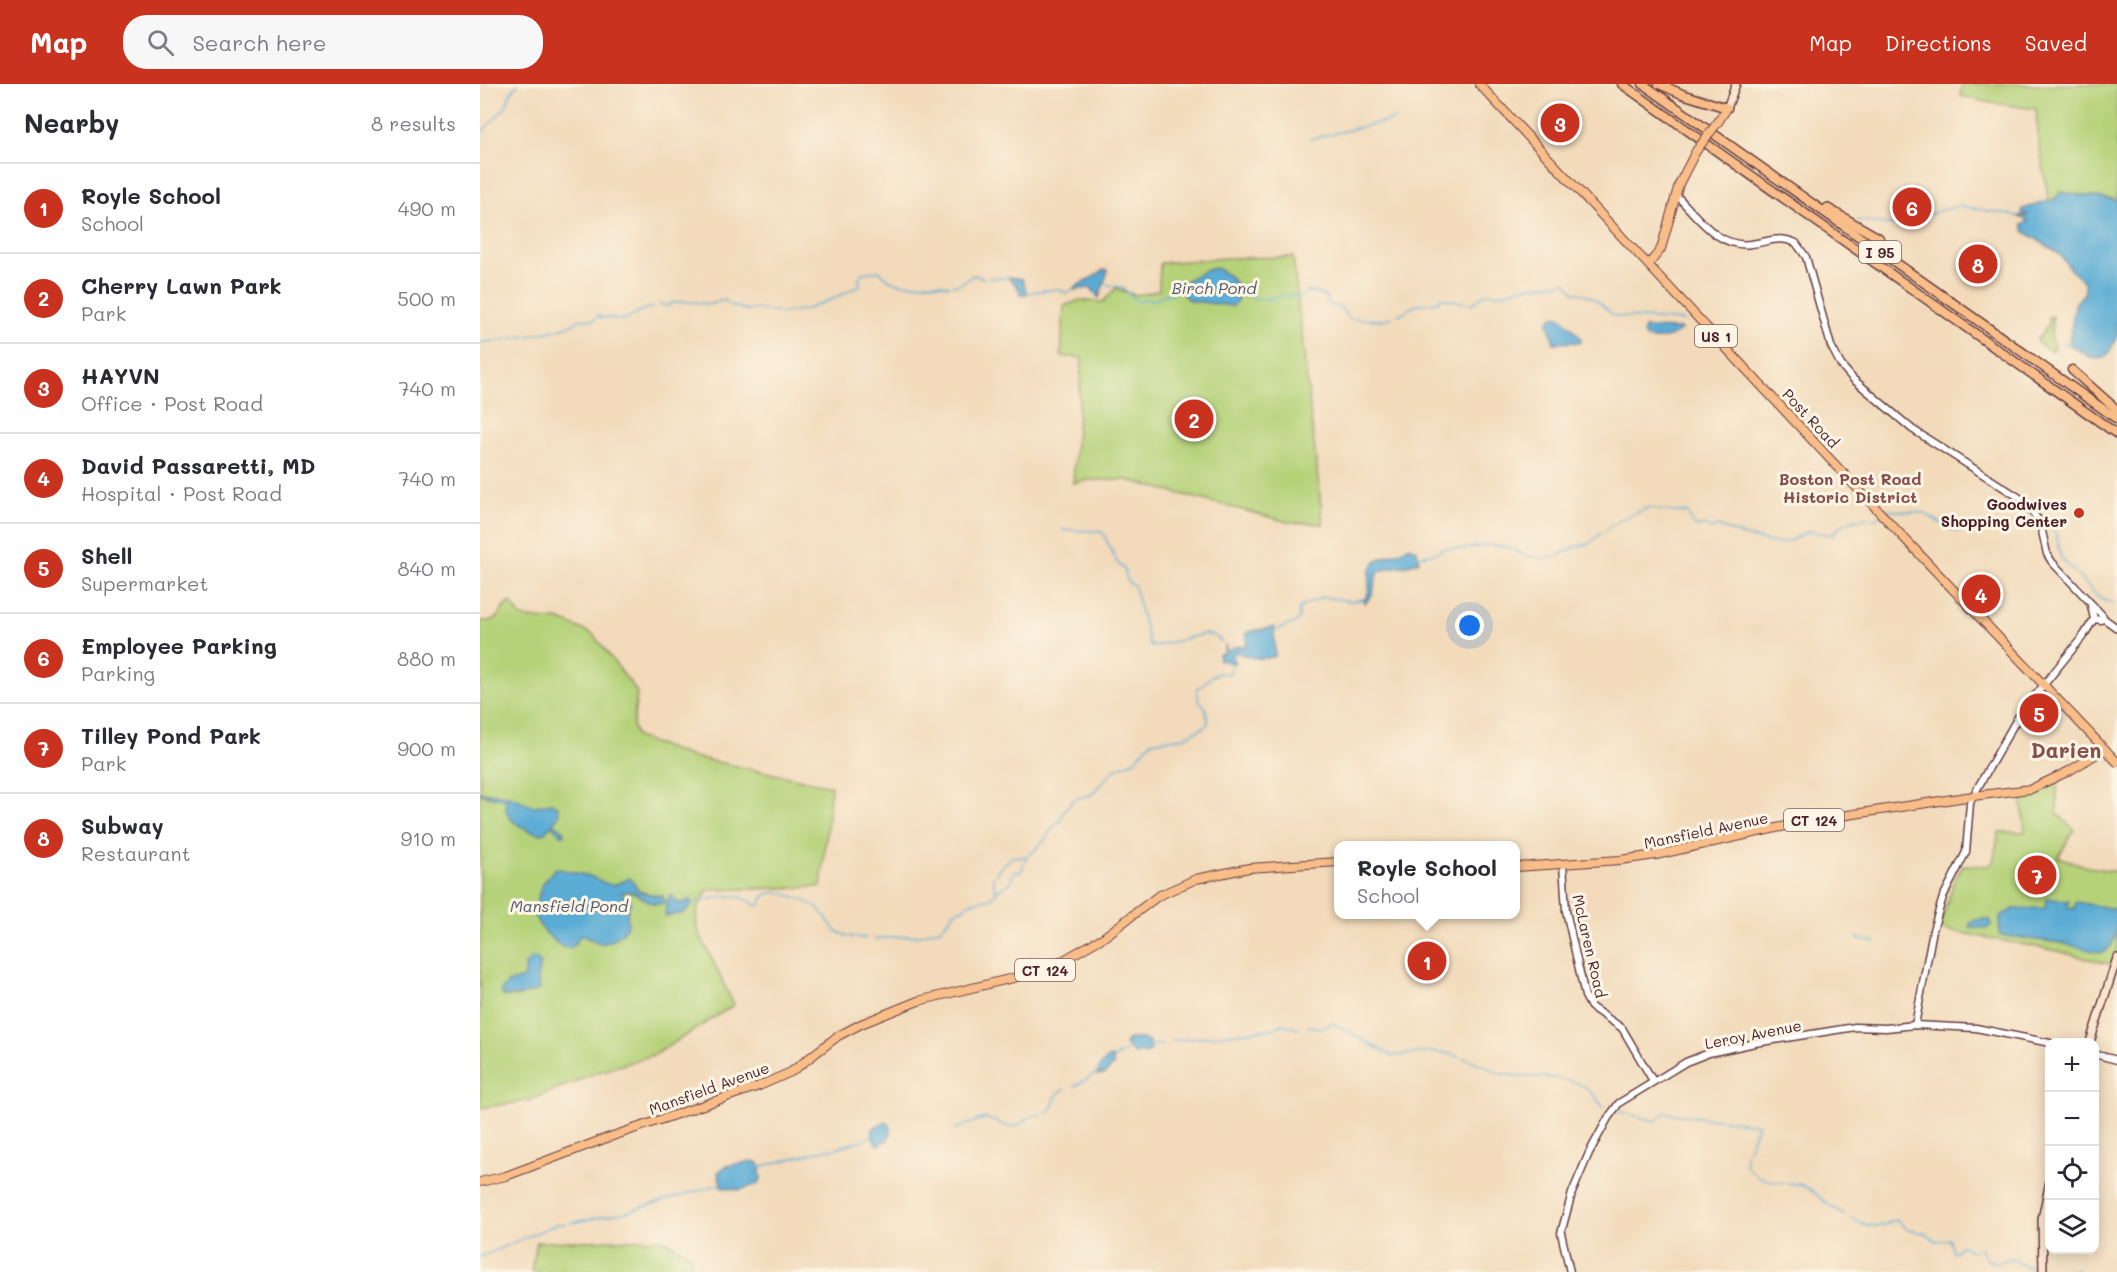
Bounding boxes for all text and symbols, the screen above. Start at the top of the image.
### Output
search box [123,15,543,69]
text: Map [30,24,87,60]
icon: search [144,26,177,59]
text: Search here [192,28,326,57]
text: Map [1809,29,1852,56]
text: Directions [1885,29,1992,56]
text: Saved [2025,29,2087,56]
pin: 3 [1540,100,1580,146]
text: Nearby [24,106,119,140]
text: 8 results [371,110,456,136]
text: Royle School [81,181,221,210]
pin: 6 [1892,184,1932,230]
text: 1 [39,195,48,221]
text: 490 m [398,195,456,221]
text: School [81,210,144,236]
road number: I 95 [1859,241,1901,263]
pin: 8 [1958,242,1998,286]
text: Cherry Lawn Park [81,271,282,300]
water label: Birch Pond [1172,277,1257,298]
text: 2 [38,285,49,311]
text: 500 m [397,285,456,311]
text: Park [81,300,126,326]
road number: US 1 [1695,325,1737,347]
text: HAYVN [81,361,160,390]
text: 3 [38,375,50,401]
text: 740 m [398,375,456,401]
street label: Post Road [1778,384,1844,452]
text: Office · Post Road [81,390,263,416]
pin: 2 [1174,396,1214,442]
text: David Passaretti, MD [81,451,316,480]
text: 4 [37,465,50,491]
text: 740 m [398,465,456,491]
district label: Boston Post Road Historic District [1779,468,1921,507]
text: Hospital · Post Road [81,480,282,506]
place label: Goodwives Shopping Center [1941,494,2067,531]
marker: Goodwives Shopping Center [2072,506,2086,520]
text: Shell [81,541,133,570]
text: 5 [38,555,49,581]
text: 840 m [397,555,456,581]
text: Supermarket [81,570,208,596]
pin: 4 [1962,572,2000,616]
your location [1455,611,1484,640]
text: Employee Parking [81,631,277,660]
text: 6 [37,645,50,671]
text: 880 m [397,645,456,671]
text: Parking [81,660,155,686]
pin: 5 [2020,690,2058,736]
text: Tilley Pond Park [81,721,261,750]
text: 7 [38,735,49,761]
text: 900 m [397,735,456,761]
district label: Darien [2031,736,2101,763]
text: Park [81,750,126,776]
street label: Mansfield Avenue [1642,807,1770,853]
road number: CT 124 [1784,809,1844,831]
text: Subway [81,811,164,840]
text: 8 [37,825,50,851]
text: 910 m [401,825,456,851]
text: Restaurant [81,840,191,866]
popup [1334,841,1520,919]
pin: 7 [2018,852,2056,898]
text: Royle School [1357,853,1497,882]
text: School [1357,882,1420,908]
street label: McLaren Road [1568,892,1612,1000]
water label: Mansfield Pond [510,895,629,916]
pin: 1 [1408,938,1446,984]
road number: CT 124 [1015,959,1075,981]
street label: Leroy Avenue [1703,1015,1803,1053]
map controls [2045,1038,2099,1254]
button: + [2045,1038,2099,1092]
street label: Mansfield Avenue [646,1057,772,1119]
button: − [2045,1092,2099,1146]
button: locate [2045,1146,2099,1200]
button: layers [2045,1200,2099,1254]

